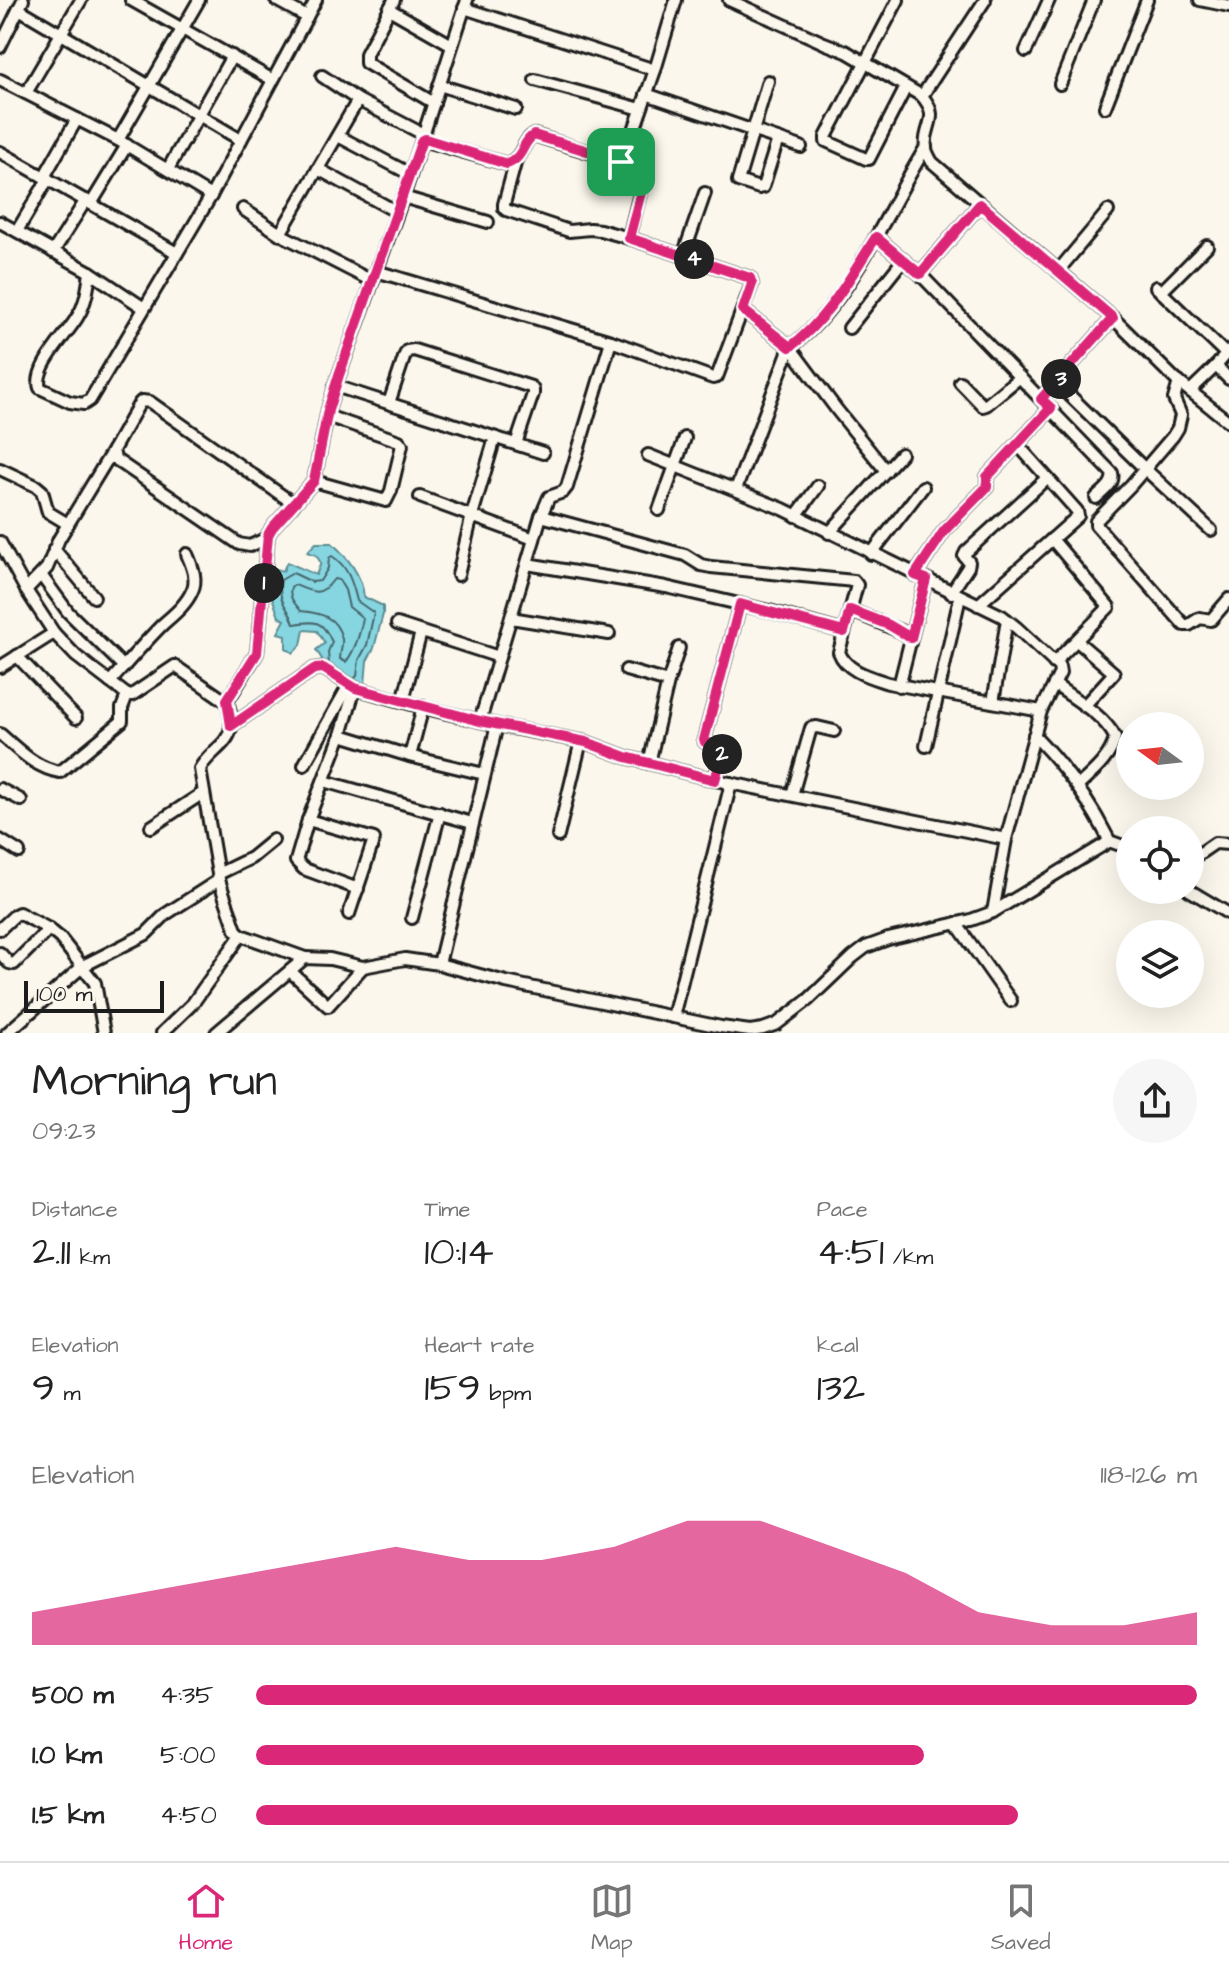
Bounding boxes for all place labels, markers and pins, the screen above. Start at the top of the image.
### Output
pin [587,128,655,196]
pin: 4 [674,239,714,279]
pin: 3 [1041,359,1081,399]
pin: 1 [244,563,284,603]
pin: 2 [702,734,742,774]

